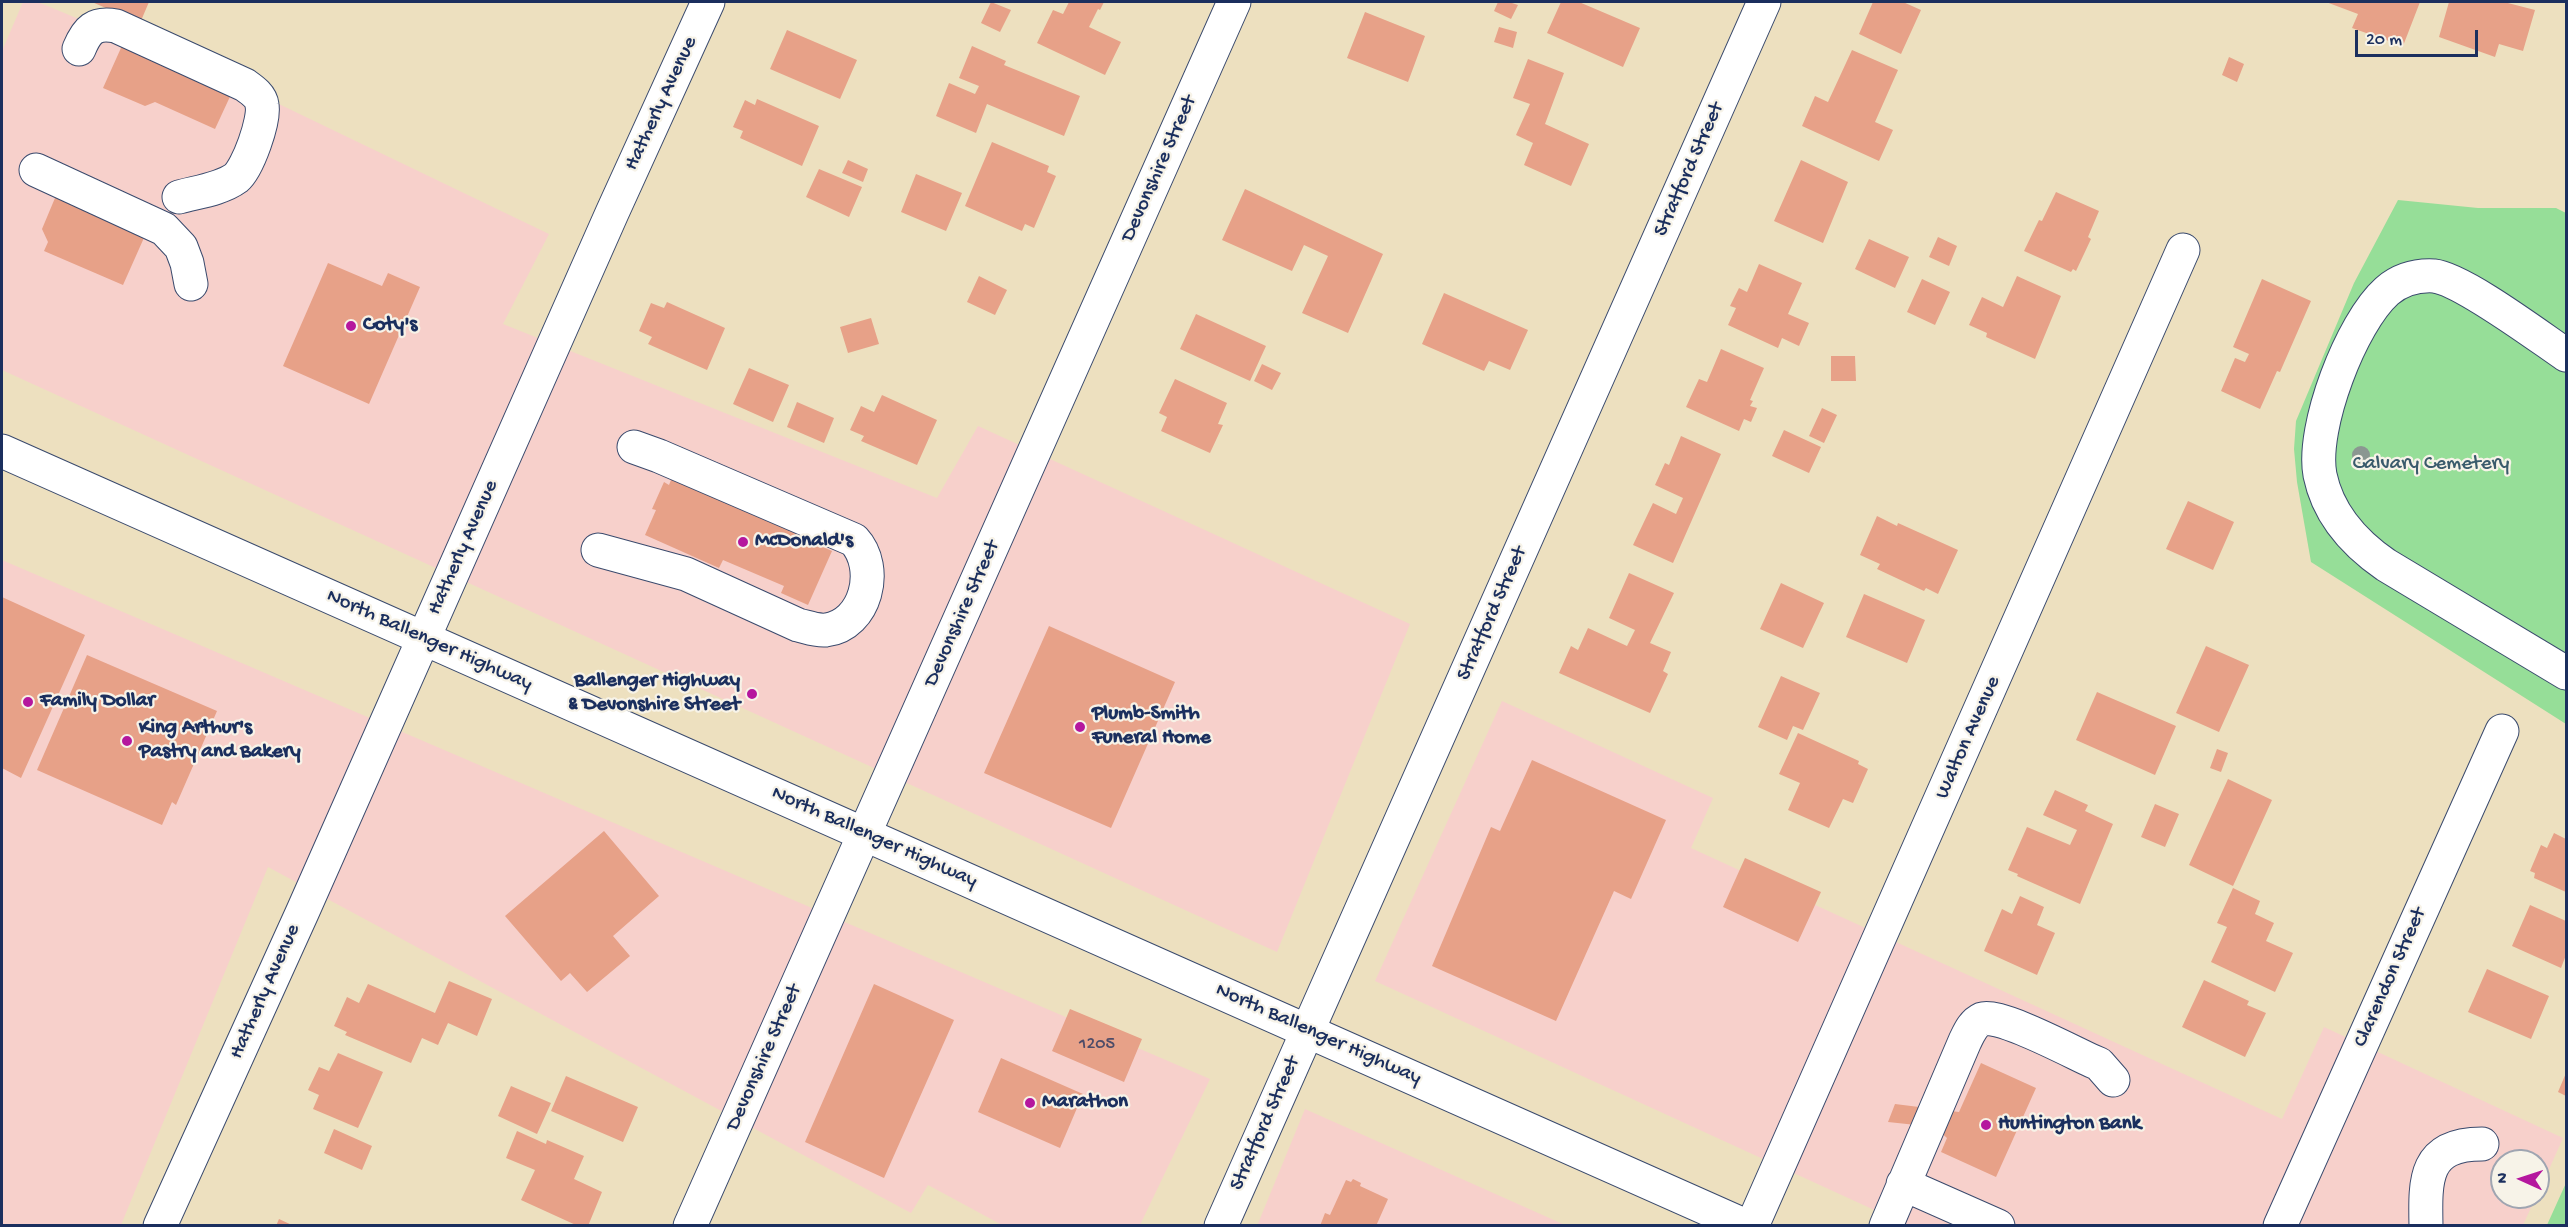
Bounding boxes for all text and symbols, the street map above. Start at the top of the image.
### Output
scale bar [2358,18,2481,56]
text: 20 m [2366,30,2402,51]
street label: Hatherly Avenue [620,33,704,175]
street label: Devonshire Street [1116,92,1204,246]
street label: Stratford Street [1649,99,1731,241]
place label: Coty's [363,313,417,339]
marker: Coty's [344,319,358,333]
park label: Calvary Cemetery [2353,452,2509,478]
street label: Hatherly Avenue [423,477,505,619]
place label: McDonald's [755,529,853,555]
marker: McDonald's [736,535,750,549]
street label: Devonshire Street [919,537,1007,691]
street label: Stratford Street [1452,543,1534,685]
street label: North Ballenger Highway [322,584,536,698]
place label: Ballenger Highway & Devonshire Street [568,669,740,719]
street label: Walton Avenue [1931,673,2007,803]
marker: Ballenger Highway & Devonshire Street [745,687,759,701]
place label: Family Dollar [40,689,155,715]
marker: Family Dollar [21,695,35,709]
place label: Plumb-Smith Funeral Home [1092,702,1211,752]
place label: King Arthur's Pastry and Bakery [139,716,301,766]
marker: Plumb-Smith Funeral Home [1073,720,1087,734]
marker: King Arthur's Pastry and Bakery [120,734,134,748]
street label: North Ballenger Highway [767,781,981,895]
street label: Clarendon Street [2349,904,2433,1052]
street label: Hatherly Avenue [225,921,307,1063]
street label: North Ballenger Highway [1211,978,1425,1092]
street label: Devonshire Street [721,981,809,1135]
house number: 1205 [1079,1034,1115,1056]
street label: Stratford Street [1225,1053,1307,1195]
place label: Marathon [1042,1090,1128,1116]
marker: Marathon [1023,1096,1037,1110]
place label: Huntington Bank [1998,1112,2141,1138]
marker: Huntington Bank [1979,1118,1993,1132]
north arrow [2490,1149,2550,1209]
text: N [2494,1172,2513,1184]

